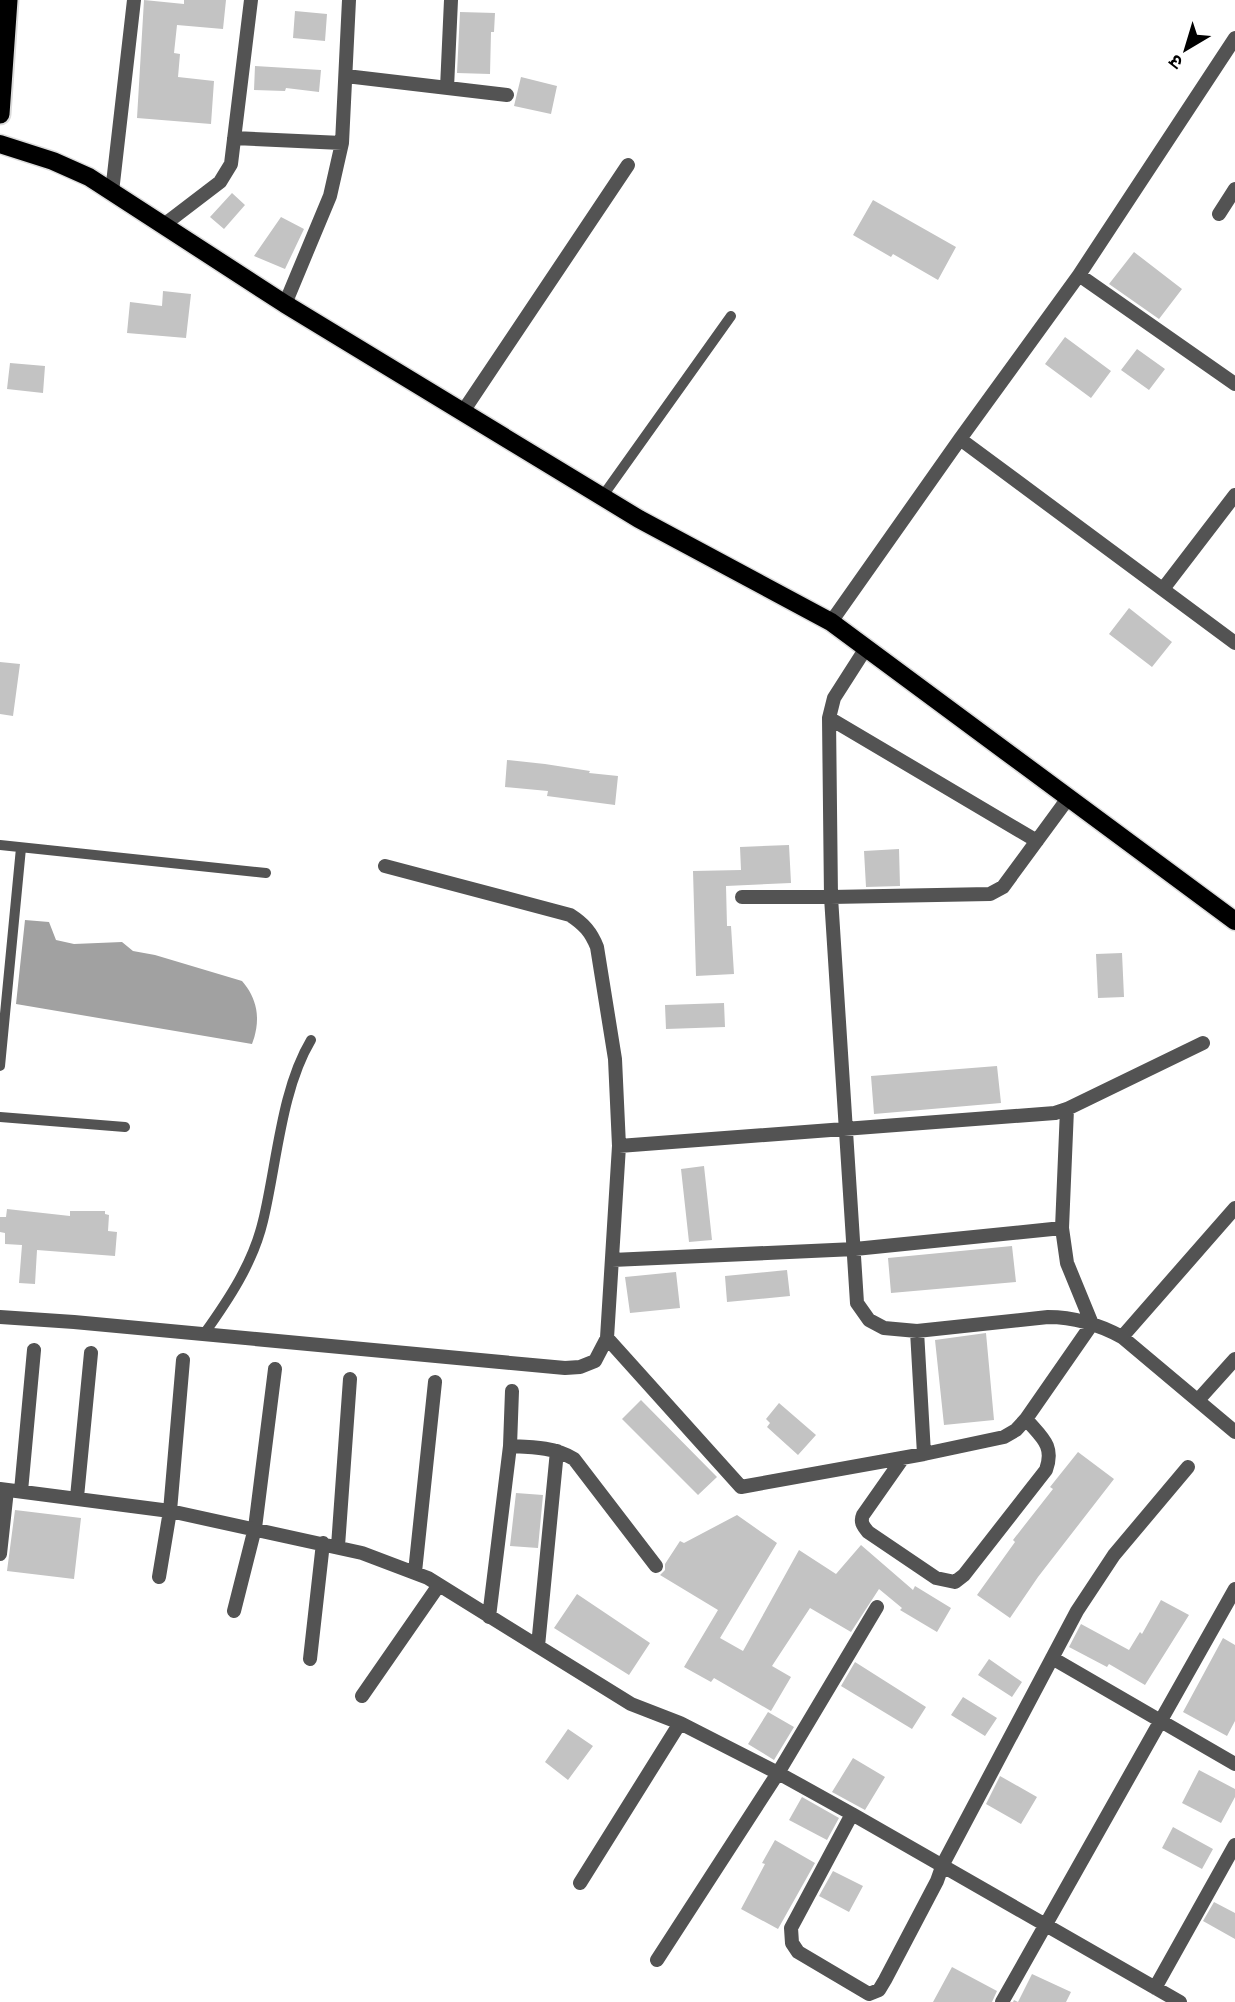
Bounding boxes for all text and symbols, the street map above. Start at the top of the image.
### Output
north arrow [1151,14,1221,84]
text: उ [1164,48,1188,74]

